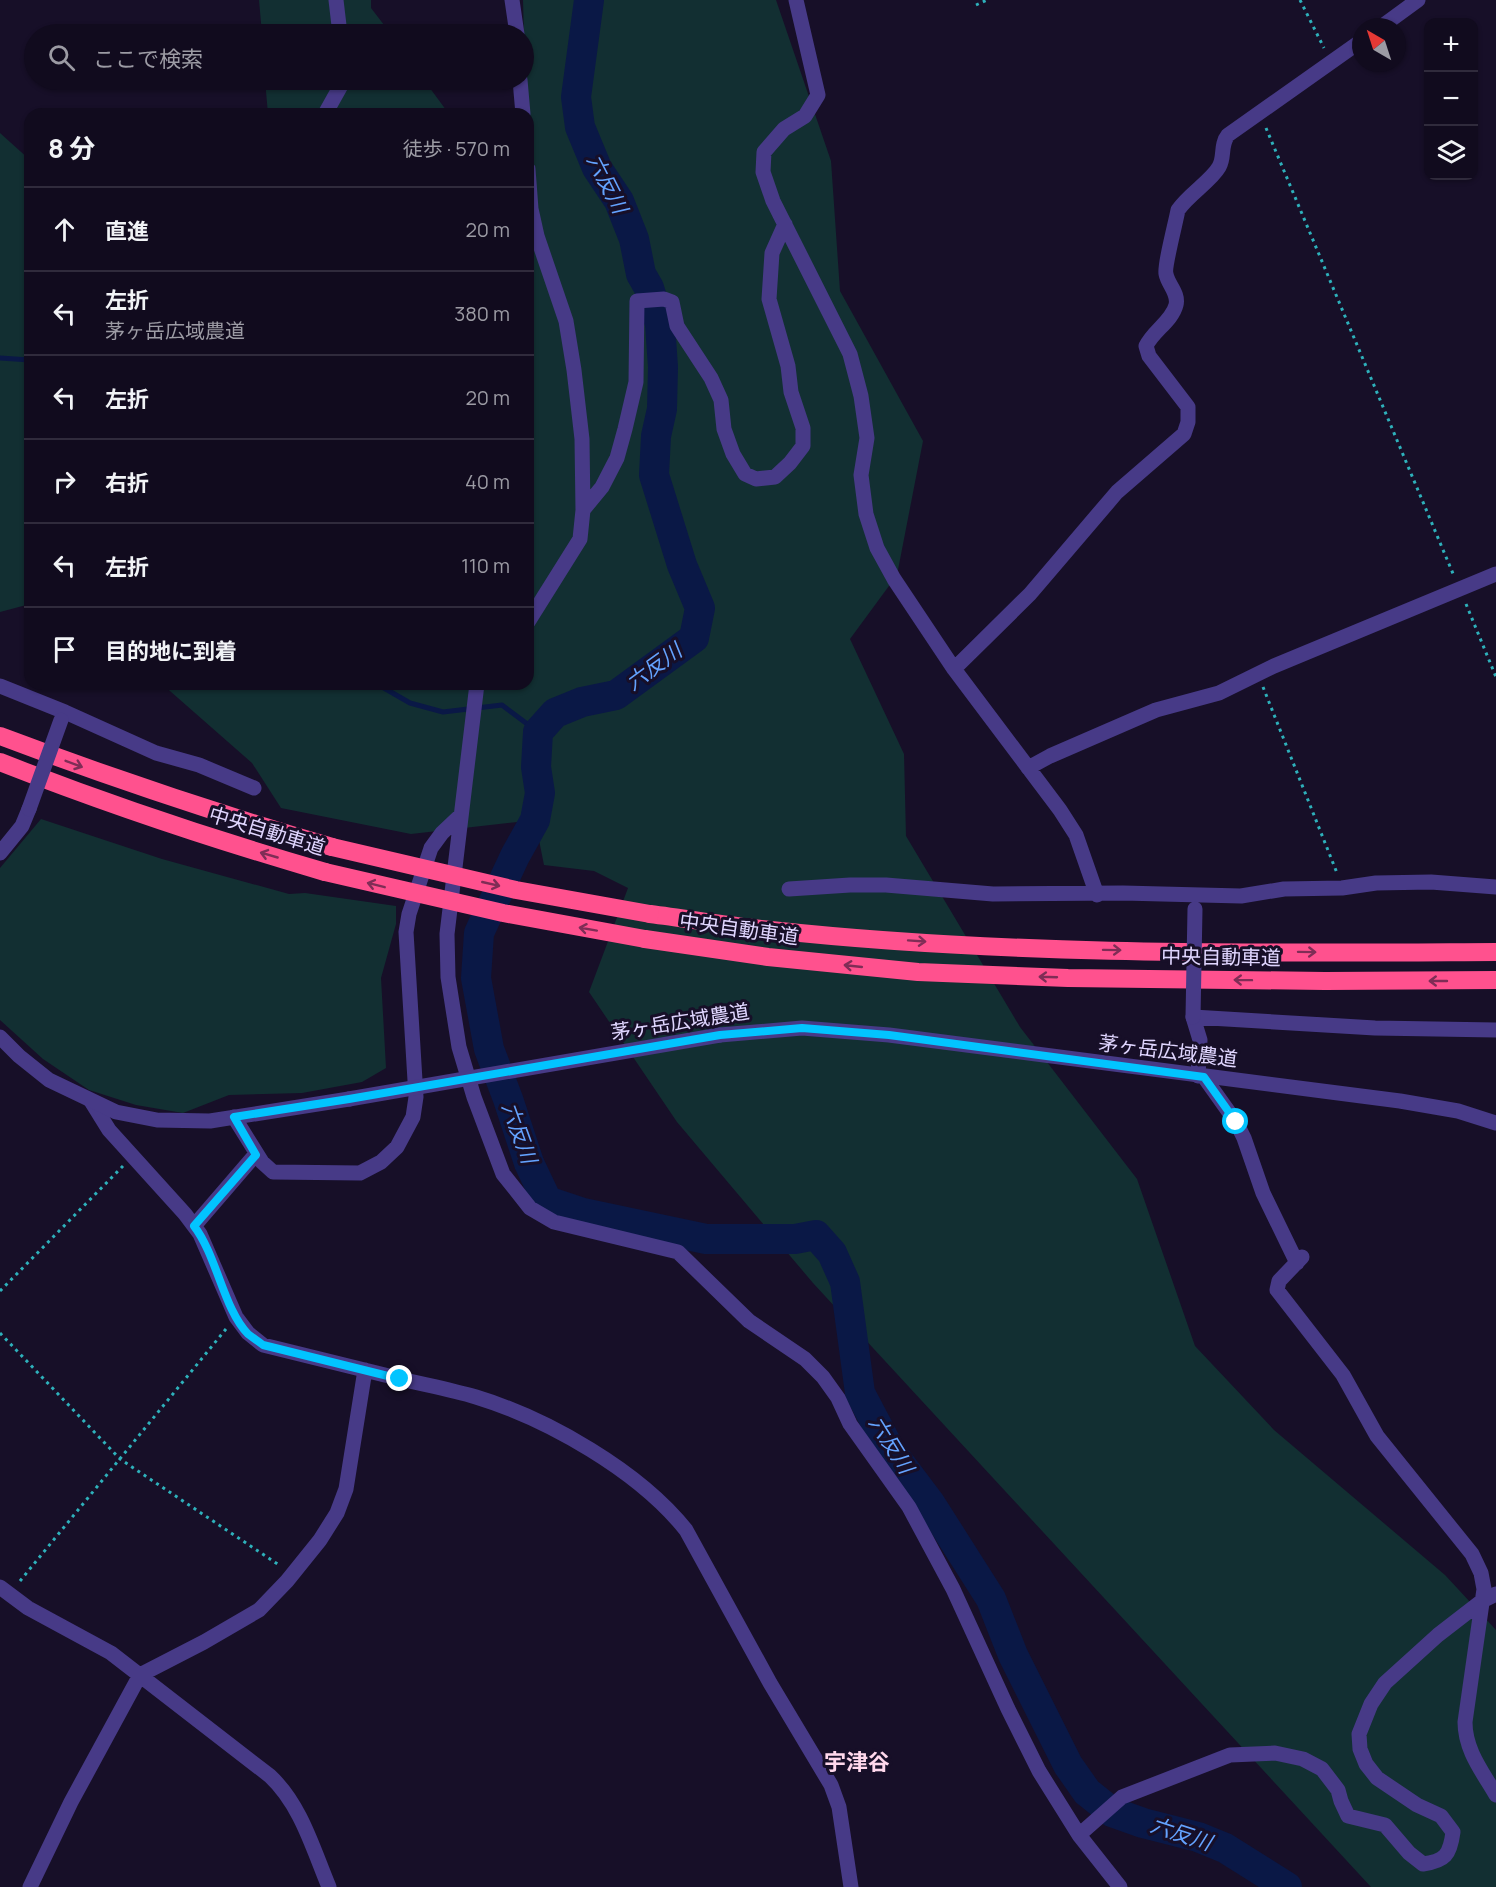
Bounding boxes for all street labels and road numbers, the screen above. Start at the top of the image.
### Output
street label: 中央自動車道 [206,800,328,861]
street label: 中央自動車道 [678,907,800,950]
street label: 中央自動車道 [1161,942,1281,971]
street label: 茅ヶ岳広域農道 [609,997,751,1046]
street label: 茅ヶ岳広域農道 [1097,1029,1239,1072]

